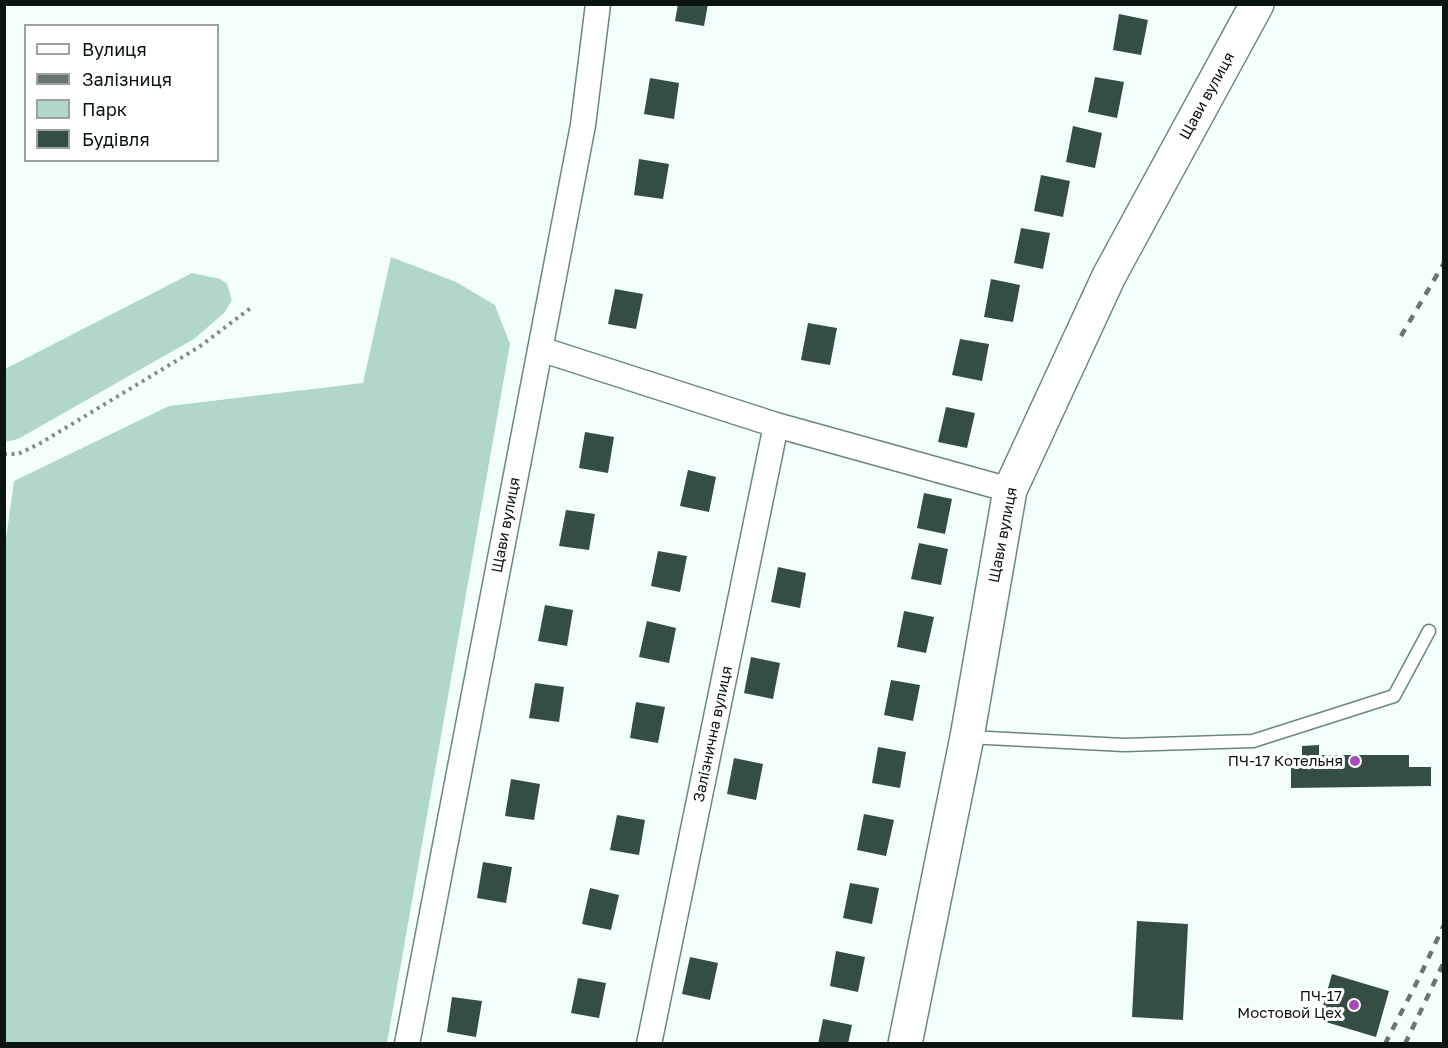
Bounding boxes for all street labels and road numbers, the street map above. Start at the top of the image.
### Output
street label: Щави вулиця [1176,49,1238,143]
street label: Щави вулиця [488,476,524,574]
street label: Щави вулиця [985,486,1021,584]
street label: Залізнична вулиця [690,664,736,804]

